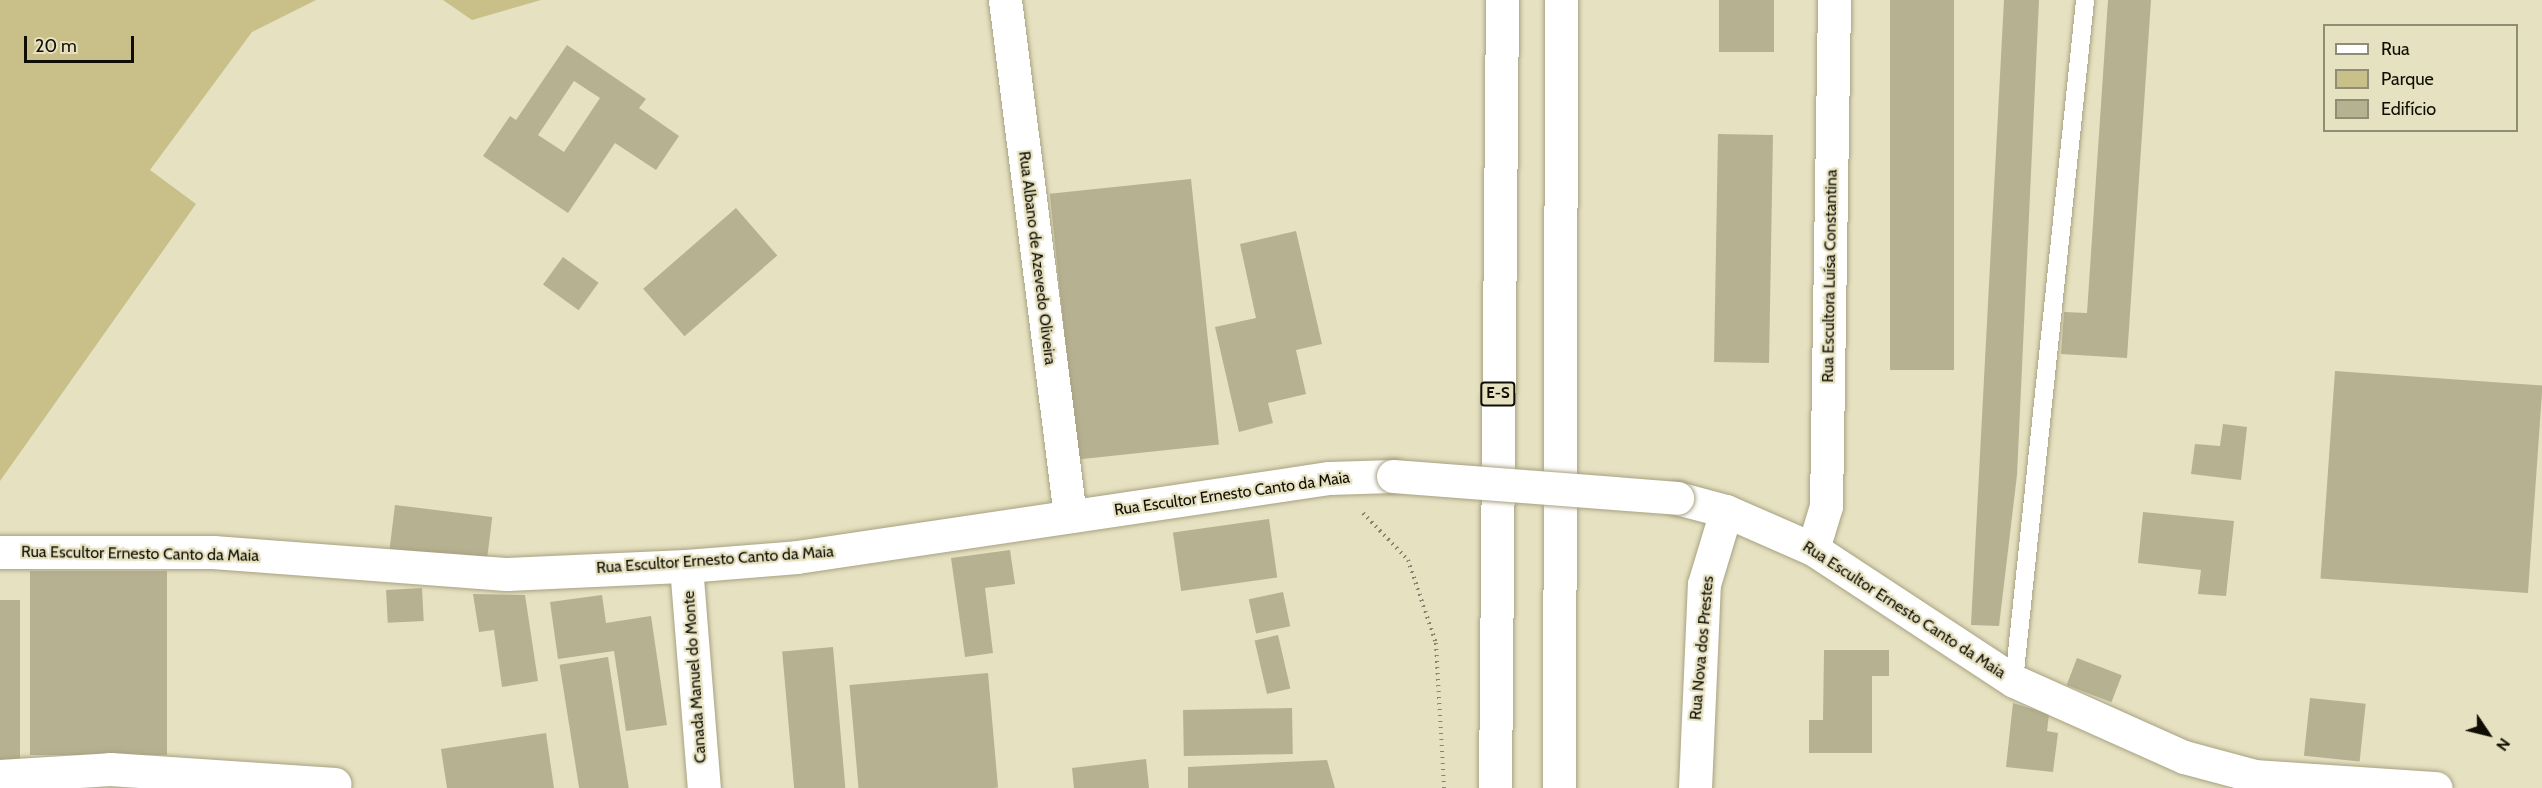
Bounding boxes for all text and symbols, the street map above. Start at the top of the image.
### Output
scale bar [27,24,136,62]
legend [2323,24,2518,132]
text: 20 m [35,35,77,57]
text: Rua [2381,38,2410,60]
text: Parque [2381,68,2434,90]
text: Edifício [2381,98,2436,120]
street label: Rua Albano de Azevedo Oliveira [1014,150,1060,366]
street label: Rua Escultora Luísa Constantina [1819,169,1841,383]
road number: E-S [1480,382,1516,406]
street label: Rua Escultor Ernesto Canto da Maia [1113,468,1351,520]
street label: Rua Escultor Ernesto Canto da Maia [1799,537,2009,683]
street label: Rua Escultor Ernesto Canto da Maia [21,542,259,566]
street label: Rua Escultor Ernesto Canto da Maia [596,542,834,578]
street label: Rua Nova dos Prestes [1686,575,1718,721]
street label: Canada Manuel do Monte [679,590,711,764]
north arrow [2458,704,2518,764]
text: N [2492,735,2514,755]

